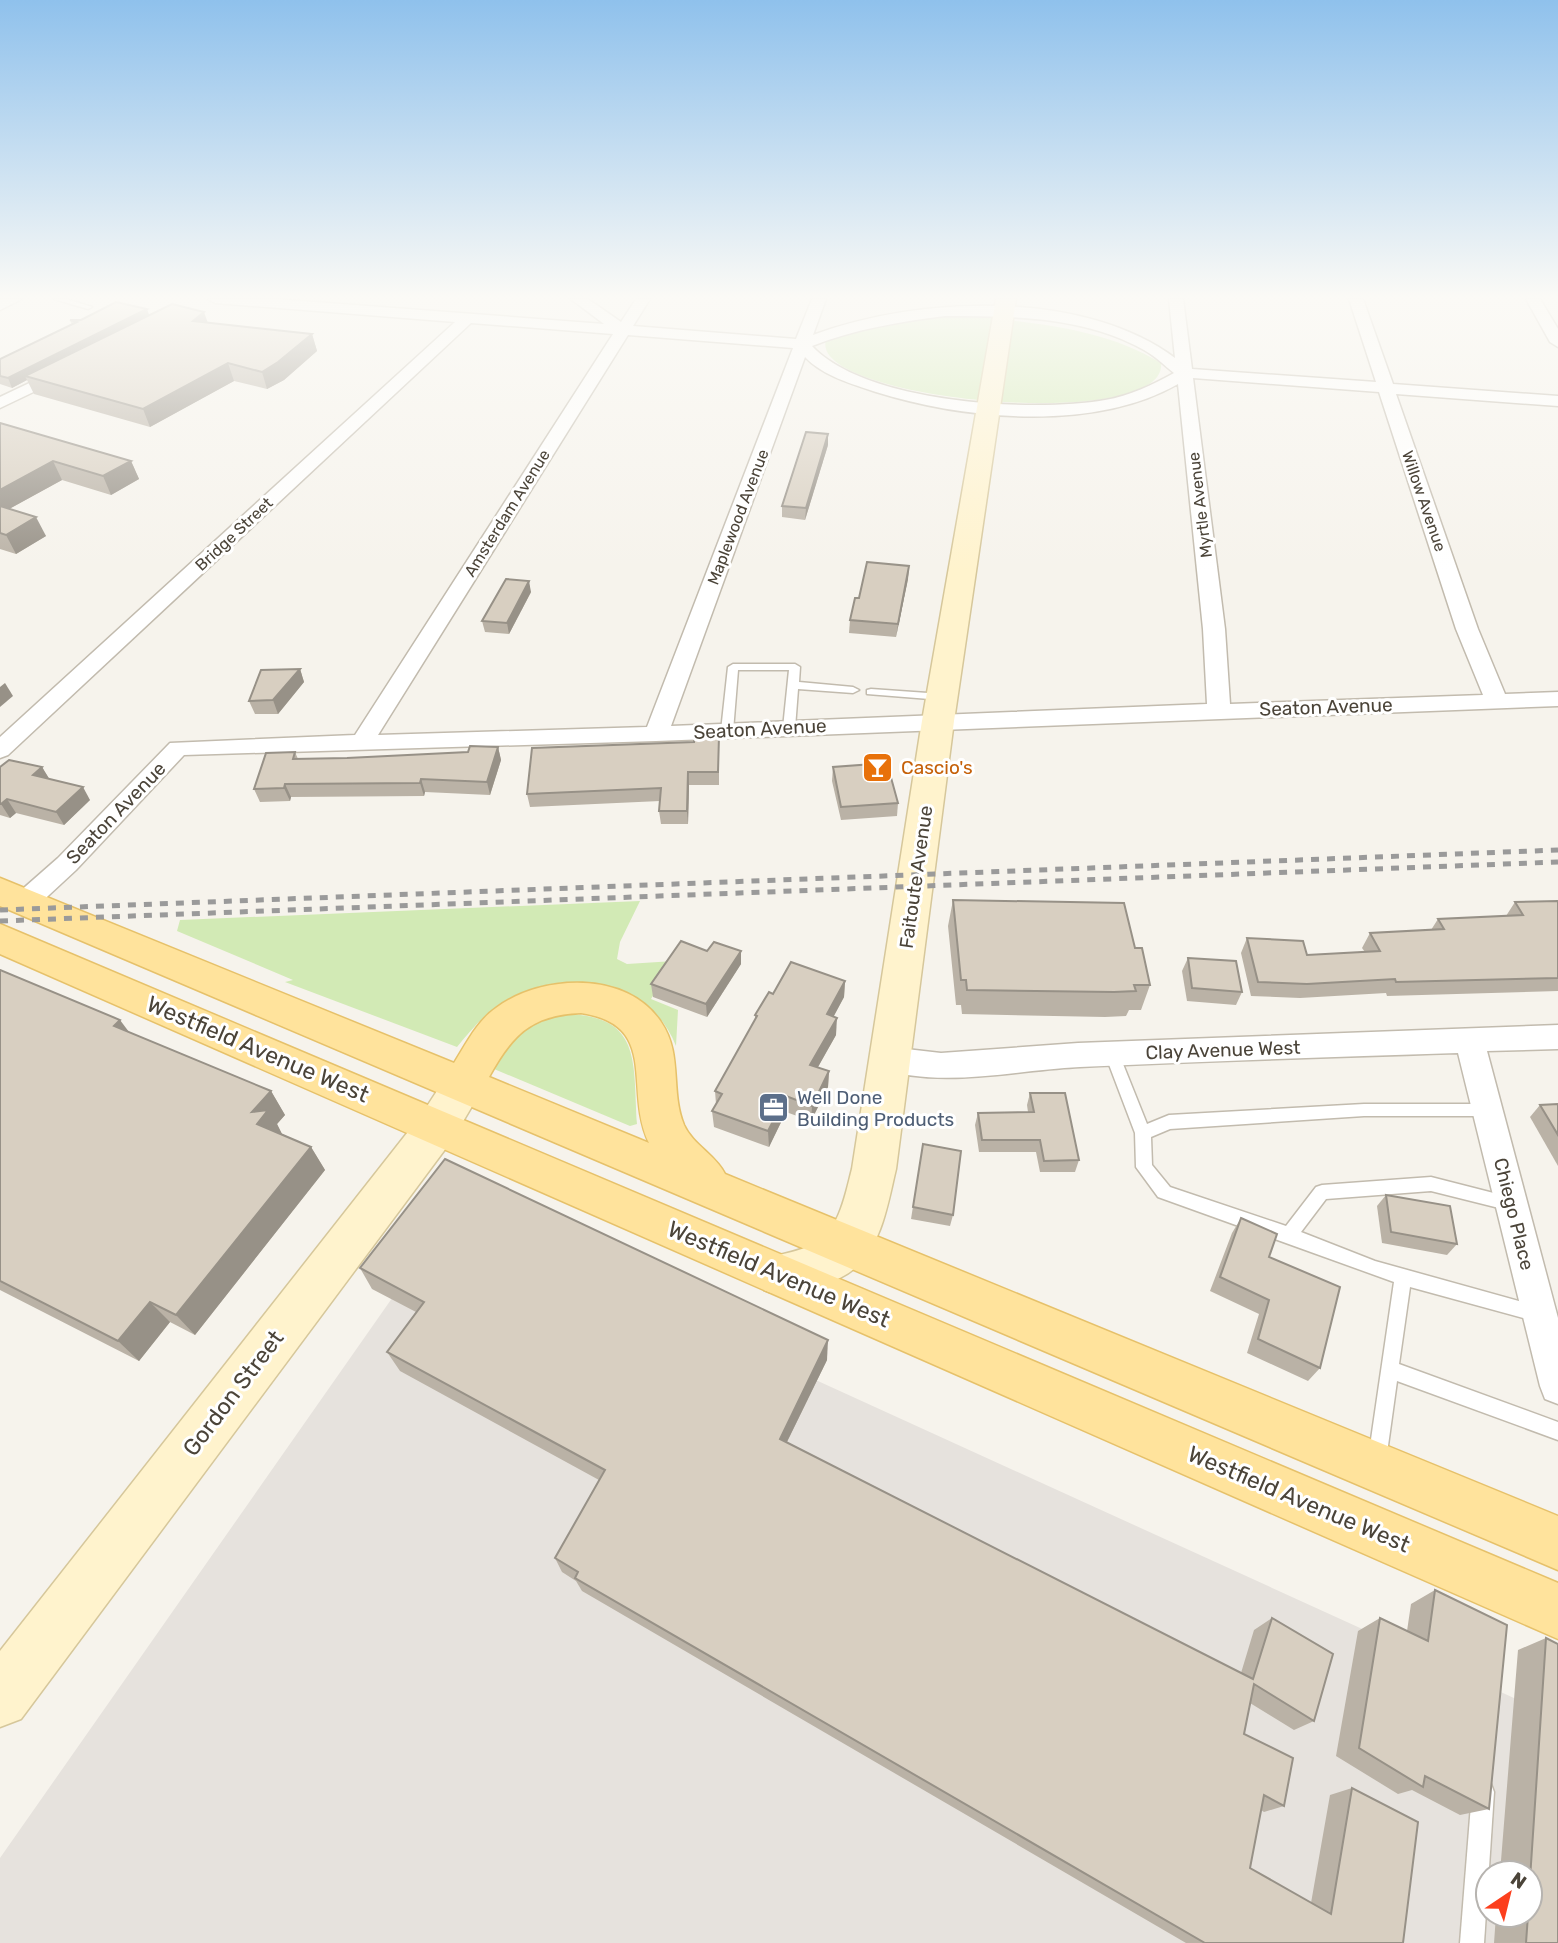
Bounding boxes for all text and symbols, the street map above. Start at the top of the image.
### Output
street label: Amsterdam Avenue [460,446,554,580]
street label: Maplewood Avenue [703,446,773,587]
street label: Willow Avenue [1398,448,1450,554]
street label: Myrtle Avenue [1184,451,1216,559]
street label: Bridge Street [191,493,277,575]
street label: Seaton Avenue [1259,693,1393,721]
street label: Seaton Avenue [693,714,827,744]
bar icon: Cascio's [861,750,895,784]
place label: Cascio's [901,756,973,779]
street label: Seaton Avenue [61,757,171,869]
street label: Faitoute Avenue [895,804,937,950]
street label: Westfield Avenue West [143,989,373,1109]
street label: Clay Avenue West [1145,1036,1301,1064]
place label: Well Done Building Products [797,1086,954,1131]
office icon: Well Done Building Products [757,1091,791,1125]
street label: Chiego Place [1489,1156,1539,1272]
street label: Westfield Avenue West [664,1214,894,1334]
street label: Gordon Street [177,1325,289,1461]
street label: Westfield Avenue West [1184,1439,1414,1559]
north arrow [1474,1859,1544,1929]
text: N [1506,1867,1531,1894]

